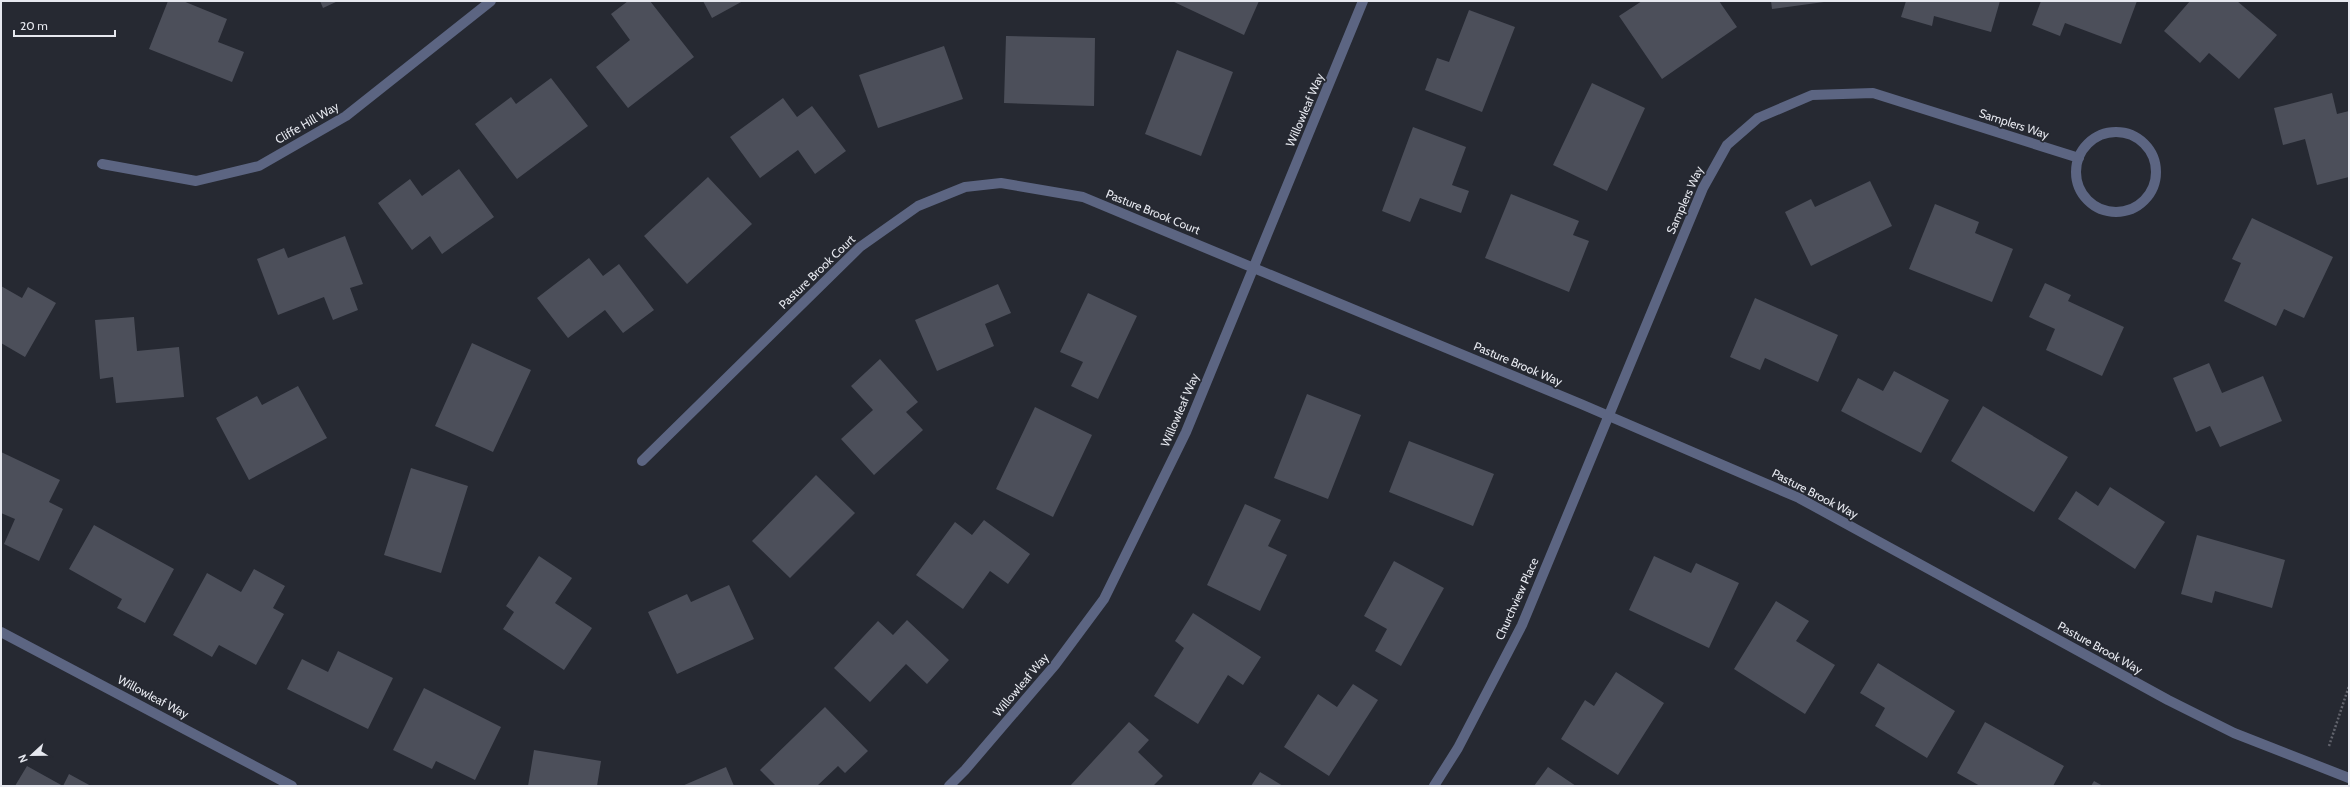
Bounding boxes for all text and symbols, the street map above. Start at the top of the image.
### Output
scale bar [14,12,115,38]
text: 20 m [20,18,48,33]
street label: Willowleaf Way [1282,71,1327,149]
street label: Cliffe Hill Way [272,98,341,147]
street label: Samplers Way [1977,105,2051,142]
street label: Samplers Way [1663,163,1706,236]
street label: Pasture Brook Court [1104,186,1202,237]
street label: Pasture Brook Court [775,231,858,312]
street label: Pasture Brook Way [1472,338,1565,389]
street label: Willowleaf Way [1157,371,1202,449]
street label: Pasture Brook Way [1770,465,1861,522]
street label: Churchview Place [1492,555,1541,642]
street label: Pasture Brook Way [2055,618,2145,677]
street label: Willowleaf Way [990,650,1052,720]
street label: Willowleaf Way [115,672,191,722]
north arrow [12,735,52,775]
text: N [15,753,31,765]

